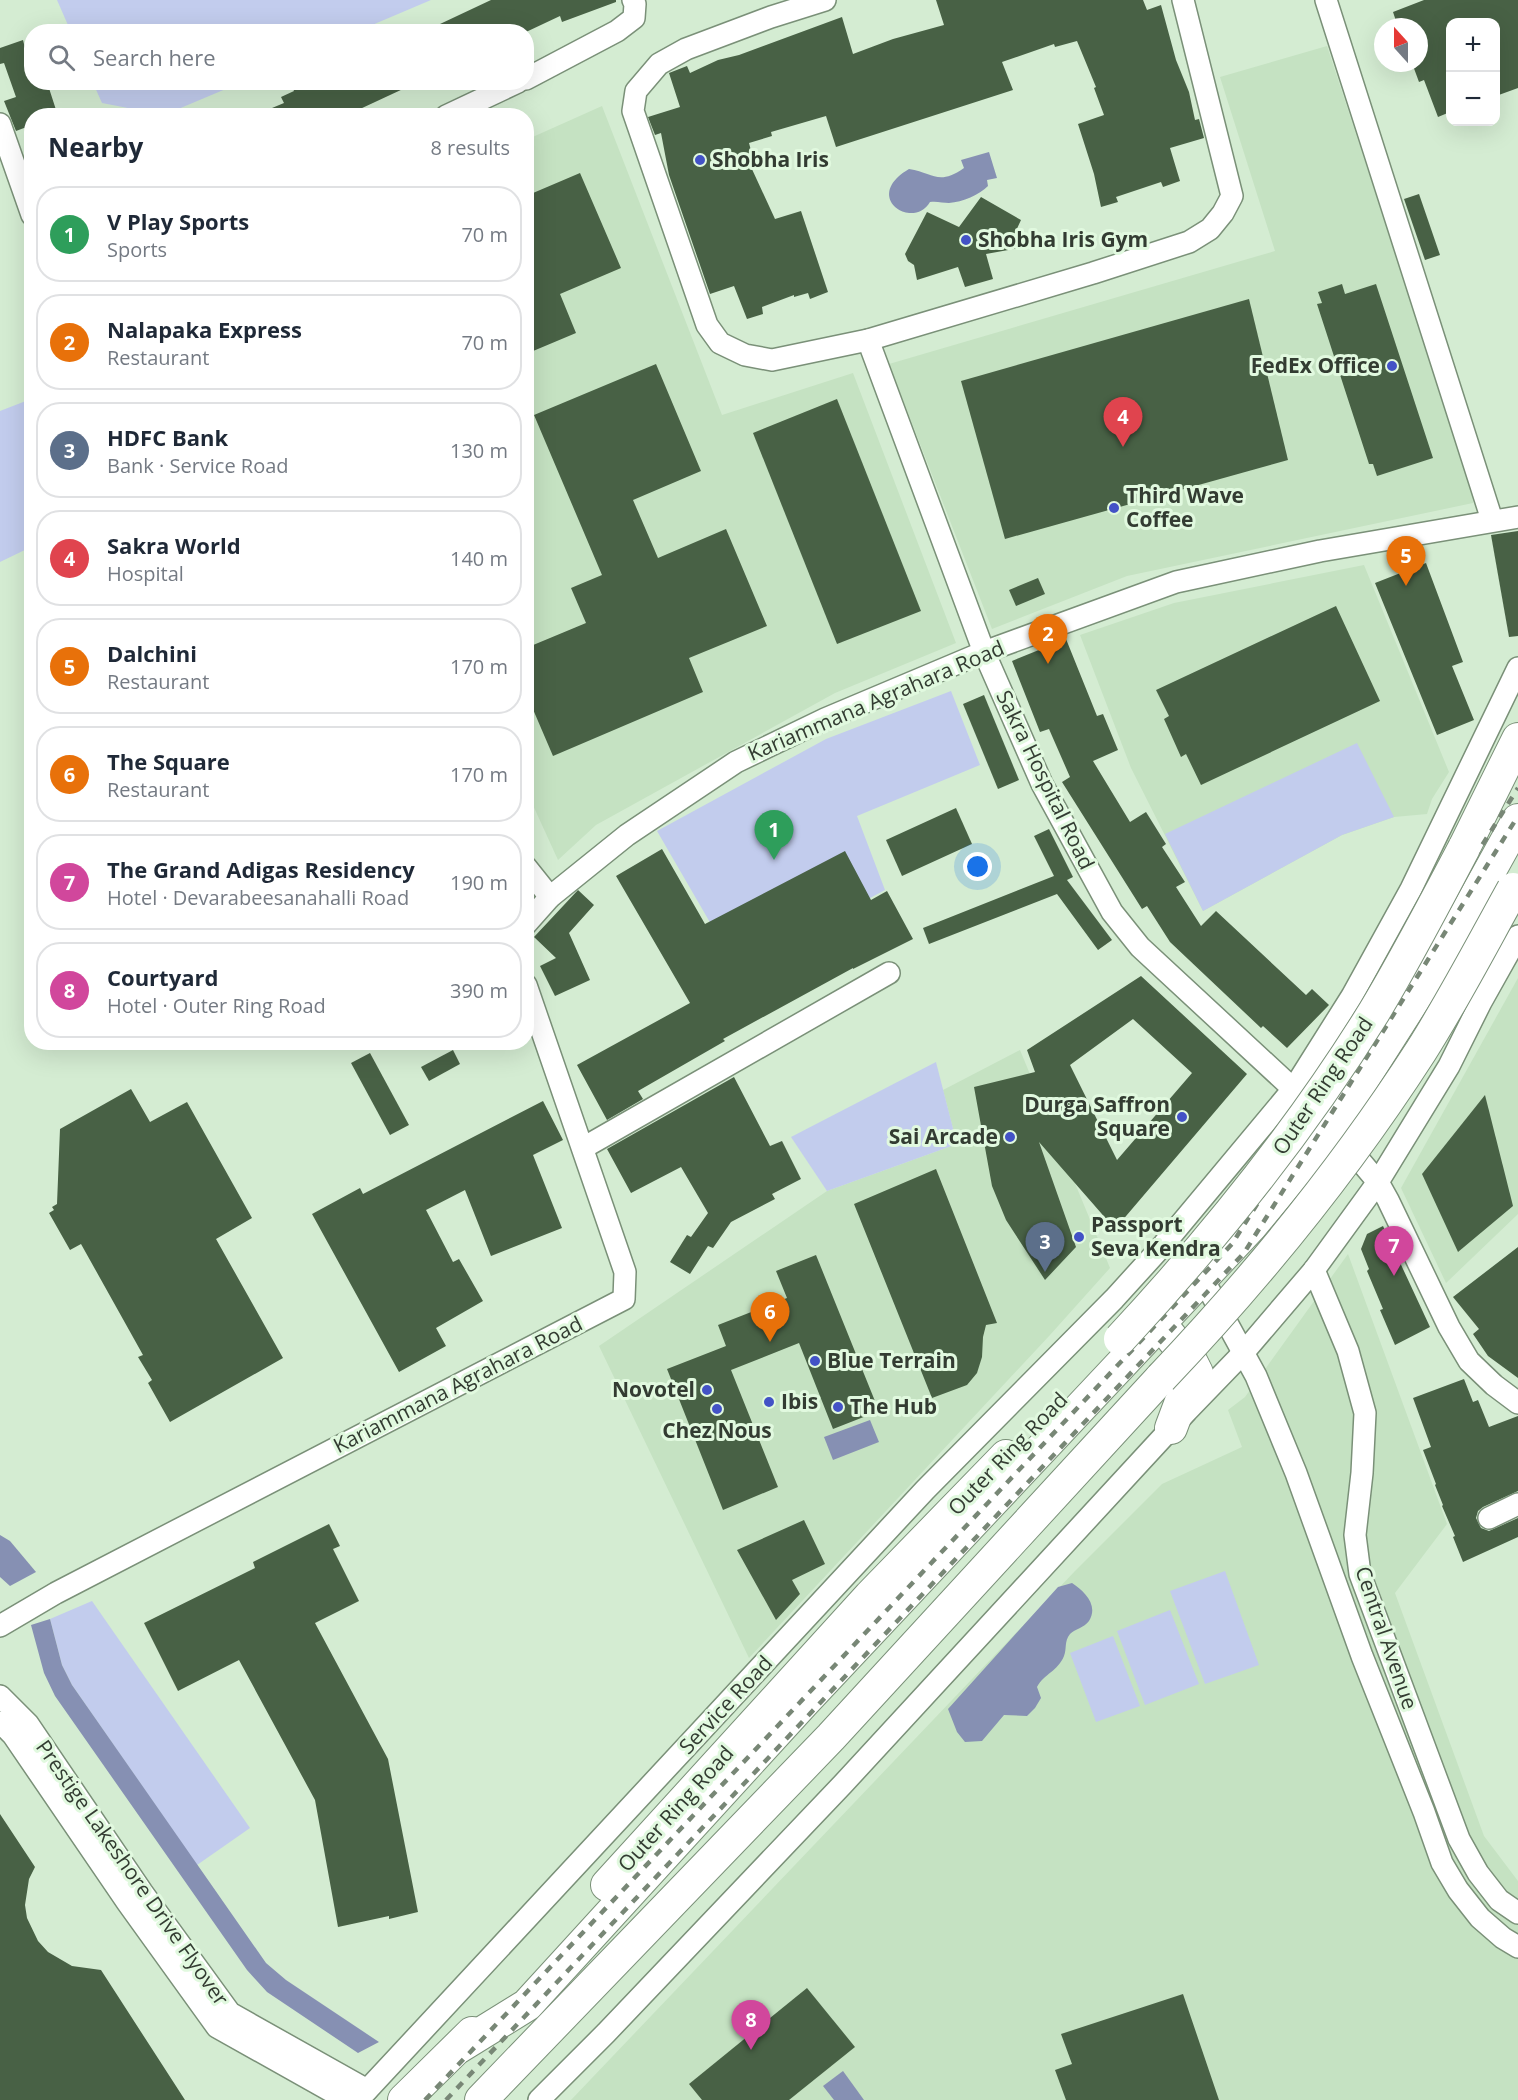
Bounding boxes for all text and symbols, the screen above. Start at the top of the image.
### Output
north arrow [1374,18,1428,72]
map controls [1446,18,1500,126]
button: + [1446,18,1500,72]
search box [24,24,534,90]
icon: search [45,41,78,74]
text: Search here [93,42,216,72]
button: − [1446,72,1500,126]
text: Nearby [48,129,143,165]
text: 8 results [430,134,510,161]
place label: Shobha Iris [712,145,829,173]
marker: Shobha Iris [693,153,707,167]
text: V Play Sports [107,206,249,236]
text: 1 [64,221,75,248]
text: 70 m [461,221,508,248]
place label: Shobha Iris Gym [978,225,1148,253]
marker: Shobha Iris Gym [959,233,973,247]
text: Sports [107,236,167,263]
text: Nalapaka Express [107,314,302,344]
text: 2 [64,329,75,356]
text: 70 m [461,329,508,356]
text: Restaurant [107,344,209,371]
place label: FedEx Office [1251,351,1380,379]
marker: FedEx Office [1385,359,1399,373]
pin: 4 [1104,398,1142,447]
text: HDFC Bank [107,422,228,452]
text: 3 [64,437,75,464]
text: 130 m [450,437,508,464]
text: Bank · Service Road [107,452,289,479]
place label: Third Wave Coffee [1126,481,1244,533]
marker: Third Wave Coffee [1107,501,1121,515]
text: Sakra World [107,530,241,560]
pin: 5 [1386,536,1426,586]
text: 4 [64,545,75,572]
text: 140 m [450,545,508,572]
text: Hospital [107,560,184,587]
pin: 2 [1028,614,1068,664]
street label: Kariammana Agrahara Road [743,633,1008,767]
text: Dalchini [107,638,197,668]
text: 5 [64,653,75,680]
text: 170 m [450,653,508,680]
text: Restaurant [107,668,209,695]
street label: Sakra Hospital Road [990,685,1101,874]
text: The Square [107,746,230,776]
text: 6 [64,761,75,788]
text: 170 m [450,761,508,788]
text: Restaurant [107,776,209,803]
pin: 1 [754,810,794,860]
your location [963,852,992,881]
text: The Grand Adigas Residency [107,854,415,884]
text: 7 [64,869,75,896]
text: 190 m [450,869,508,896]
text: Hotel · Devarabeesanahalli Road [107,884,409,911]
text: Courtyard [107,962,218,992]
text: 8 [64,977,75,1004]
text: 390 m [450,977,508,1004]
text: Hotel · Outer Ring Road [107,992,326,1019]
street label: Outer Ring Road [1266,1011,1379,1160]
place label: Durga Saffron Square [1024,1090,1170,1142]
marker: Durga Saffron Square [1175,1110,1189,1124]
place label: Sai Arcade [889,1122,998,1150]
marker: Sai Arcade [1003,1130,1017,1144]
place label: Passport Seva Kendra [1091,1210,1221,1262]
pin: 3 [1026,1222,1064,1272]
pin: 7 [1374,1226,1414,1276]
marker: Passport Seva Kendra [1072,1230,1086,1244]
pin: 6 [750,1292,790,1342]
street label: Kariammana Agrahara Road [328,1309,587,1459]
place label: Blue Terrain [827,1346,956,1374]
marker: Blue Terrain [808,1354,822,1368]
place label: Novotel [612,1375,695,1403]
marker: Novotel [700,1383,714,1397]
street label: Outer Ring Road [941,1386,1073,1521]
place label: Ibis [781,1387,818,1415]
place label: The Hub [850,1392,937,1420]
marker: Ibis [762,1395,776,1409]
marker: The Hub [831,1400,845,1414]
marker: Chez Nous [710,1402,724,1416]
place label: Chez Nous [662,1416,772,1444]
street label: Central Avenue [1349,1562,1425,1713]
street label: Service Road [672,1649,778,1760]
street label: Prestige Lakeshore Drive Flyover [30,1734,236,2011]
street label: Outer Ring Road [611,1739,739,1877]
pin: 8 [732,2000,771,2050]

